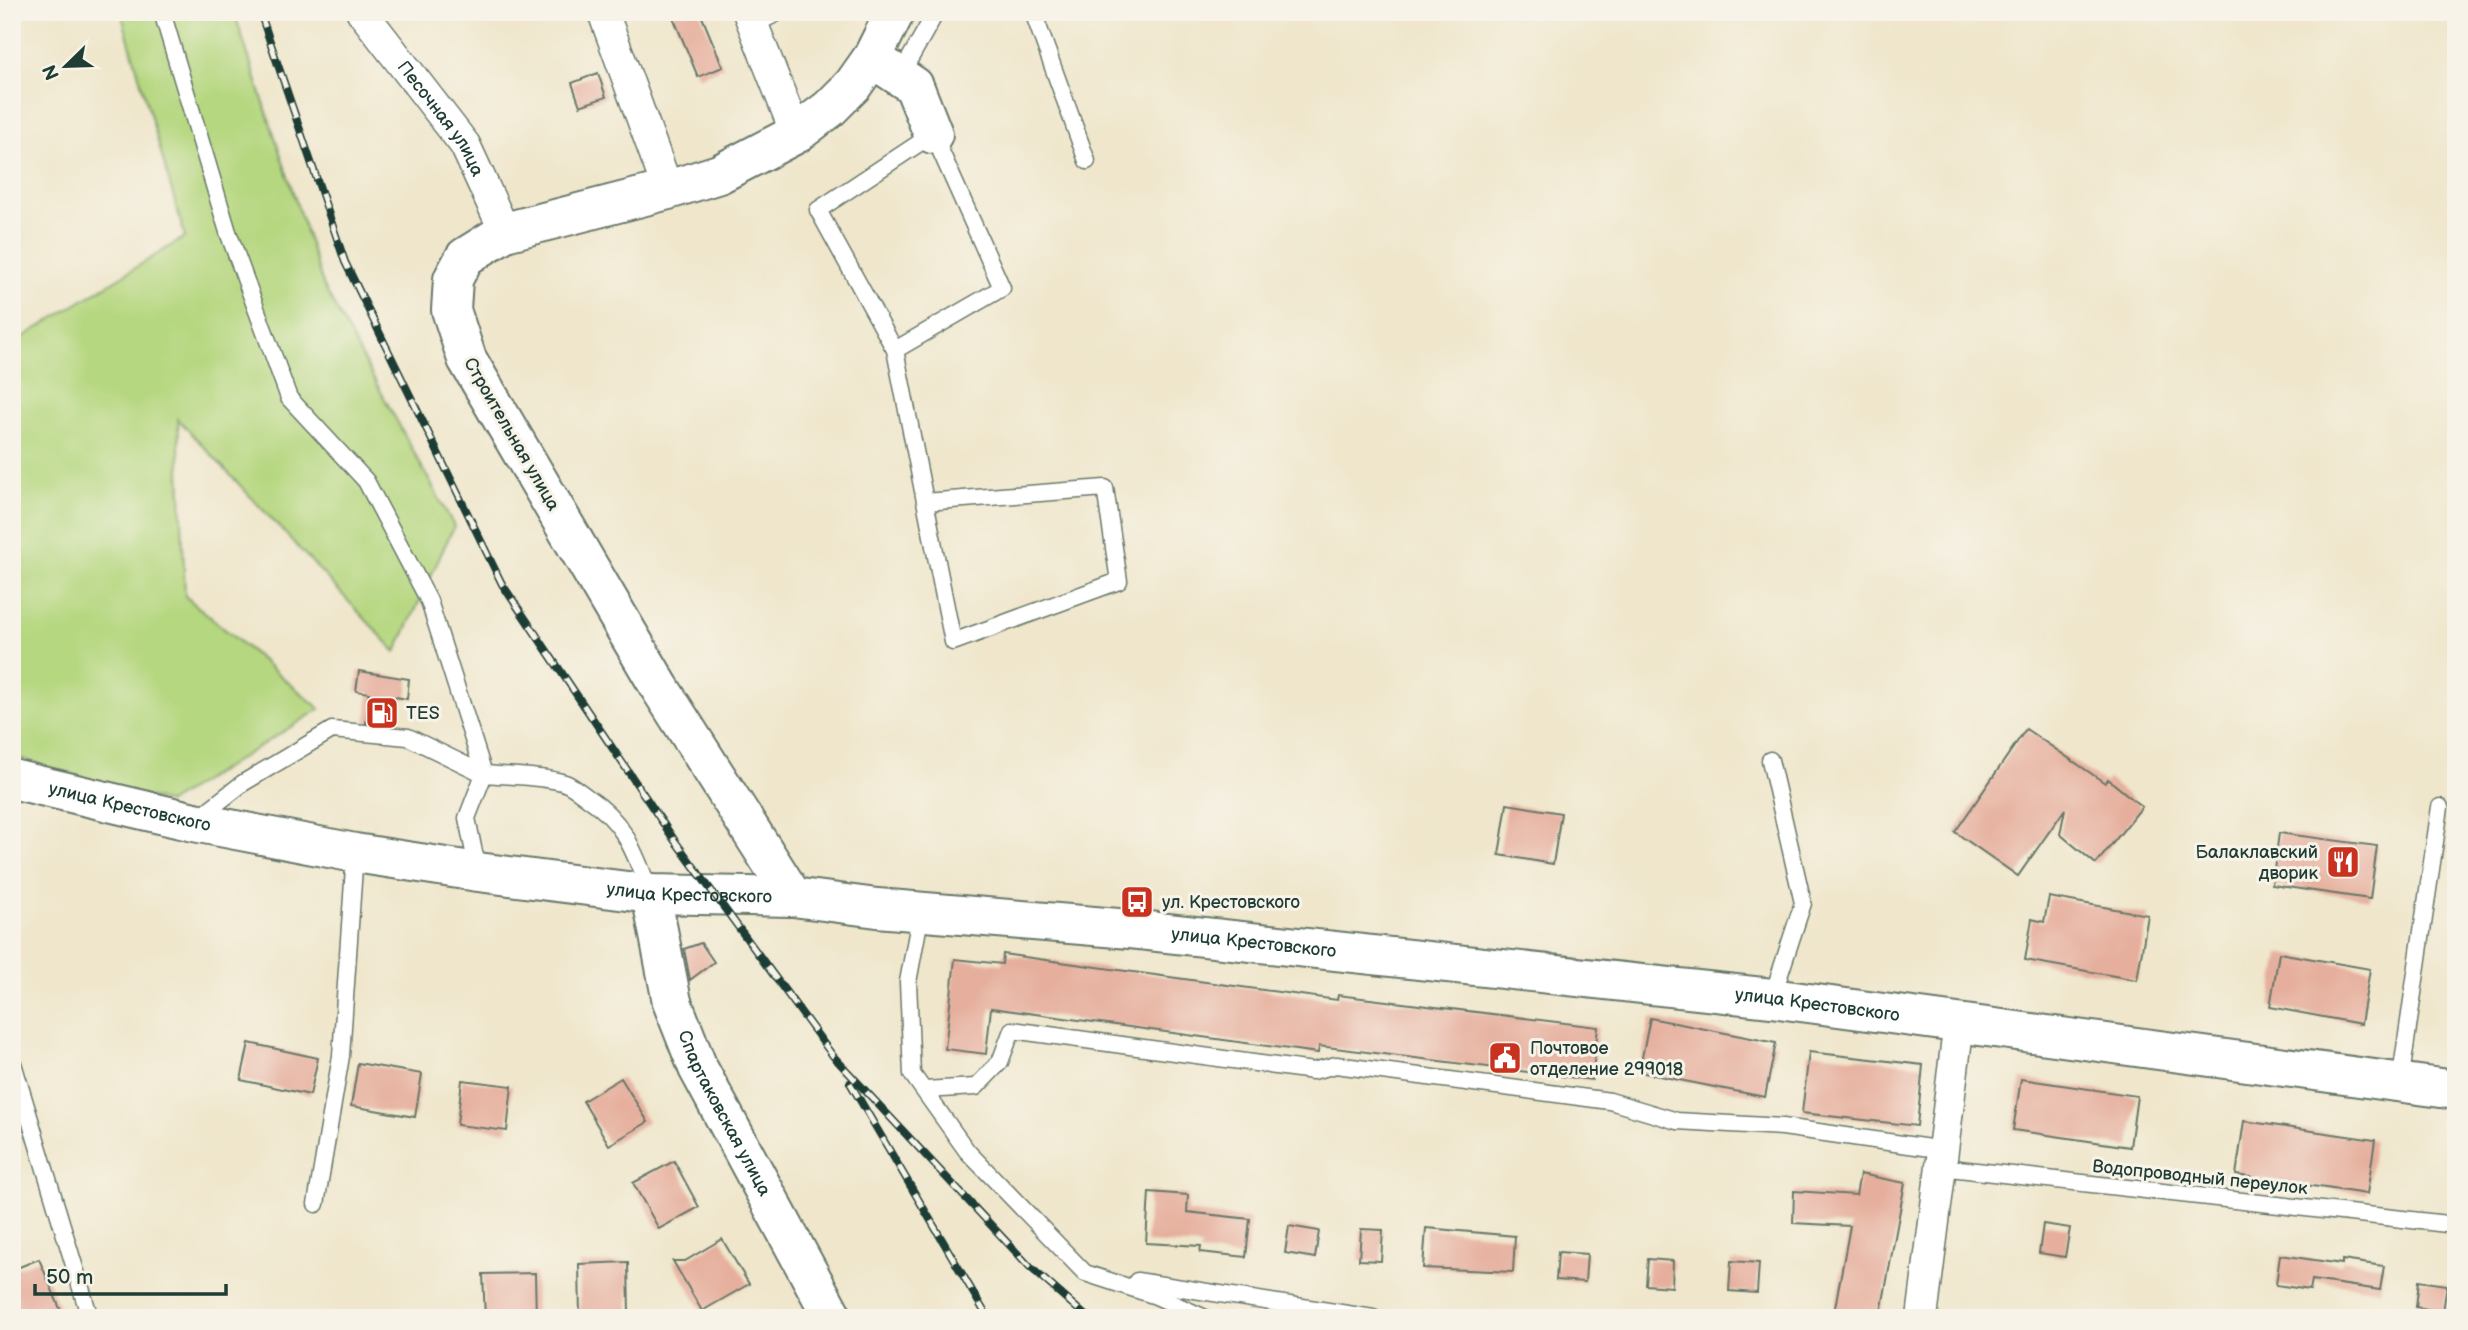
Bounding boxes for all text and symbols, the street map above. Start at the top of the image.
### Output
north arrow [32,32,102,102]
street label: Песочная улица [393,57,488,180]
text: N [38,61,65,83]
street label: Строительная улица [459,354,564,515]
fuel station icon: TES [363,694,401,732]
place label: TES [406,703,440,724]
street label: улица Крестовского [47,778,212,836]
place label: Балаклавский дворик [2195,842,2318,884]
restaurant icon: Балаклавский дворик [2324,843,2362,881]
street label: улица Крестовского [605,878,772,908]
bus stop icon: ул. Крестовского [1118,883,1156,921]
place label: ул. Крестовского [1162,892,1300,913]
street label: улица Крестовского [1170,924,1337,962]
street label: улица Крестовского [1734,984,1901,1026]
street label: Спартаковская улица [673,1027,775,1200]
place label: Почтовое отделение 299018 [1530,1038,1683,1080]
public building icon: Почтовое отделение 299018 [1486,1039,1524,1077]
street label: Водопроводный переулок [2091,1156,2309,1199]
scale bar [35,1253,226,1297]
text: 50 m [46,1265,93,1290]

